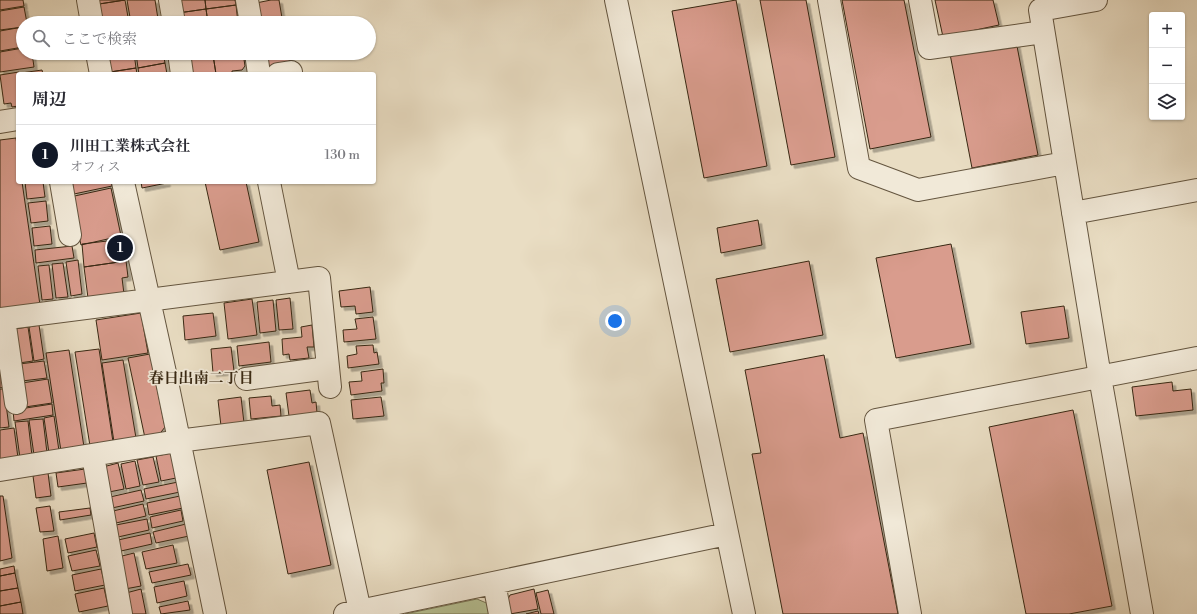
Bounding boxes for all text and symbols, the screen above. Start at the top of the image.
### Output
map controls [1149,12,1185,120]
button: + [1149,12,1185,48]
search box [16,16,376,60]
icon: search [30,27,52,49]
text: ここで検索 [62,30,137,49]
button: − [1149,48,1185,84]
button: layers [1149,84,1185,120]
text: 周辺 [32,89,66,111]
text: 川田工業株式会社 [70,137,190,156]
text: 1 [42,147,48,163]
text: 130 m [325,147,360,163]
text: オフィス [70,159,121,175]
pin: 1 [107,233,133,263]
your location [605,311,625,331]
district label: 春日出南二丁目 [148,369,254,388]

